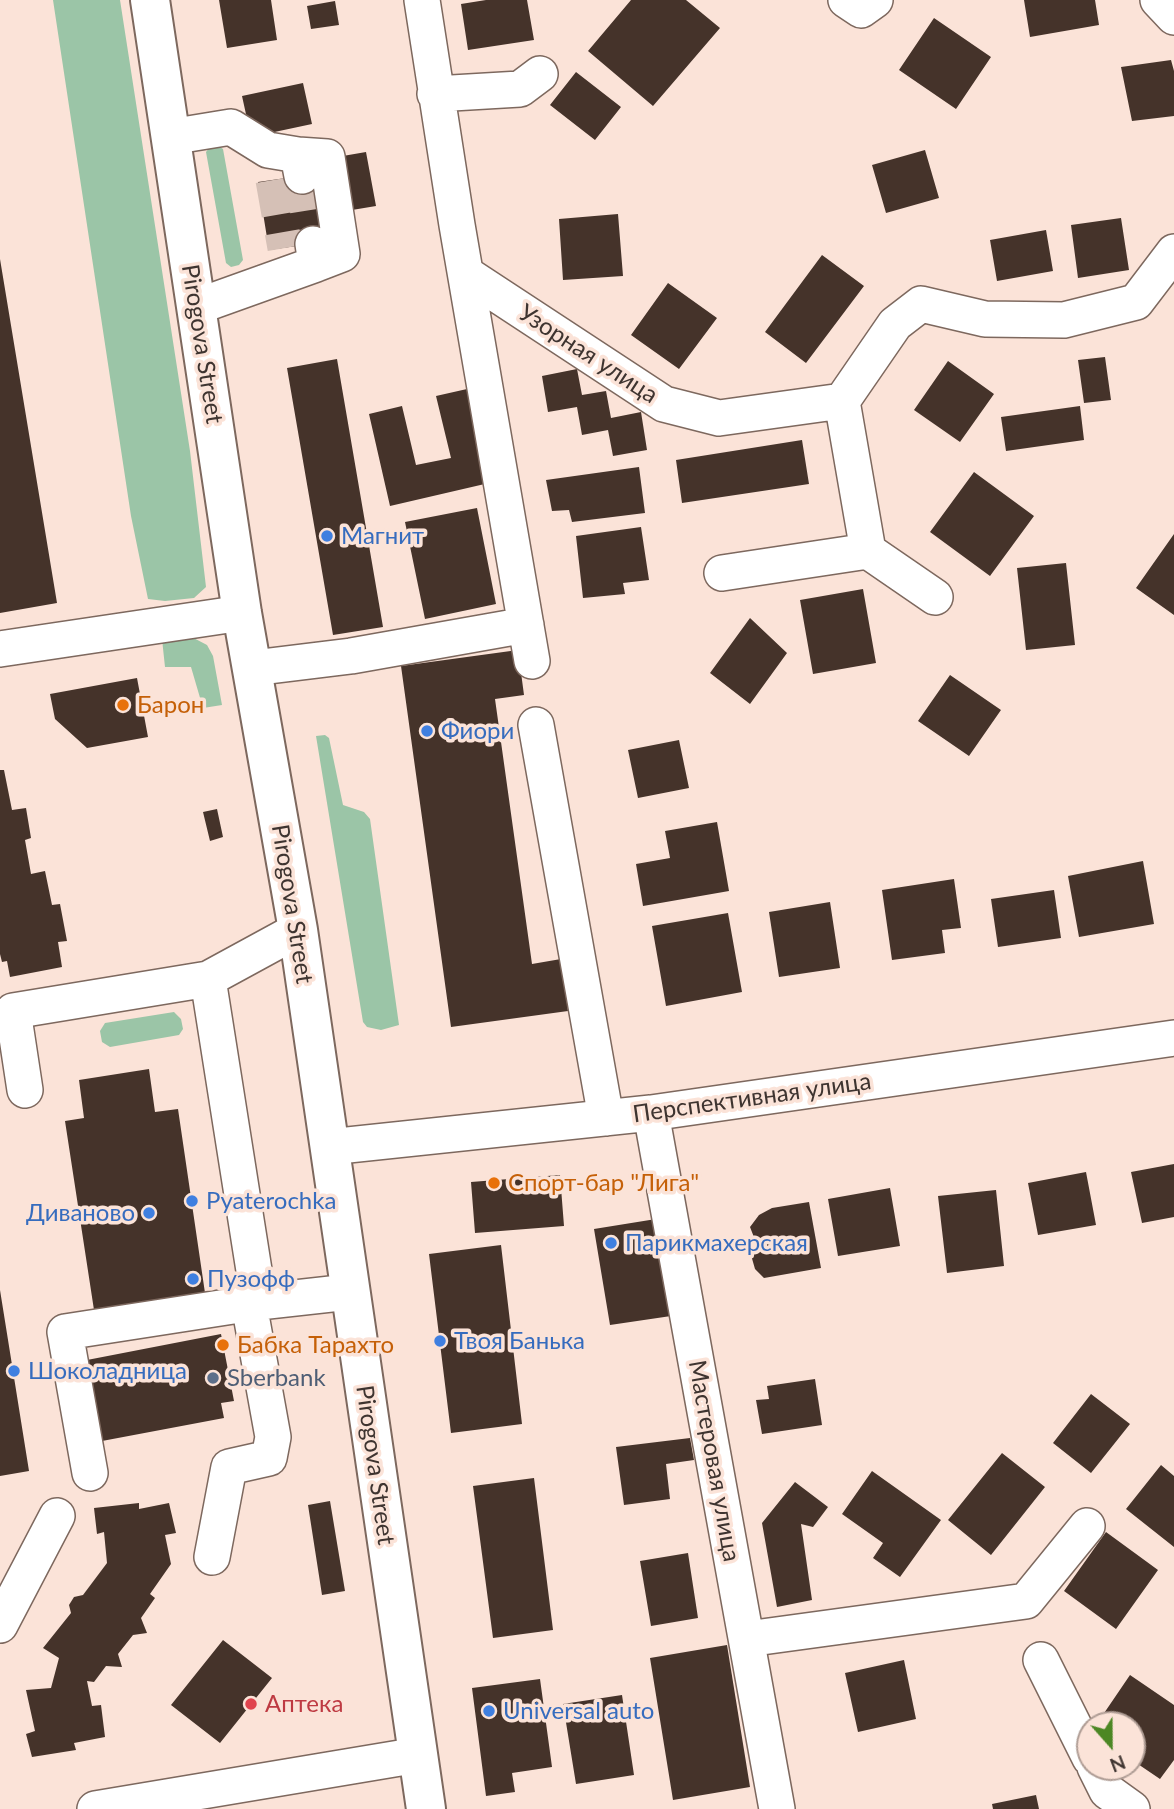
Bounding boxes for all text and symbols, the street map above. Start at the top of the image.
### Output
street label: Pirogova Street [175,262,229,426]
street label: Узорная улица [513,298,663,410]
place label: Магнит [341,522,424,550]
marker: Магнит [319,528,335,544]
place label: Барон [137,691,204,719]
marker: Барон [115,697,131,713]
place label: Фиори [441,717,514,745]
marker: Фиори [419,723,435,739]
street label: Pirogova Street [265,822,319,986]
street label: Перспективная улица [631,1067,873,1129]
place label: Спорт-бар "Лига" [508,1169,699,1197]
marker: Спорт-бар "Лига" [486,1175,502,1191]
place label: Pyaterochka [206,1187,336,1215]
marker: Pyaterochka [184,1193,200,1209]
place label: Диваново [26,1199,135,1227]
marker: Диваново [141,1205,157,1221]
place label: Парикмахерская [625,1229,808,1257]
marker: Парикмахерская [603,1235,619,1251]
place label: Пузофф [207,1265,295,1293]
marker: Пузофф [185,1271,201,1287]
place label: Твоя Банька [454,1327,585,1355]
place label: Бабка Тарахто [237,1331,394,1359]
marker: Твоя Банька [432,1333,448,1349]
marker: Бабка Тарахто [215,1337,231,1353]
place label: Шоколадница [28,1357,187,1385]
street label: Мастеровая улица [682,1358,746,1564]
marker: Шоколадница [6,1363,22,1379]
place label: Sberbank [227,1364,326,1392]
marker: Sberbank [205,1370,221,1386]
street label: Pirogova Street [350,1383,400,1547]
place label: Аптека [265,1690,343,1718]
marker: Аптека [243,1696,259,1712]
place label: Universal auto [503,1697,654,1725]
marker: Universal auto [481,1703,497,1719]
north arrow [1076,1711,1146,1781]
text: N [1107,1751,1129,1778]

